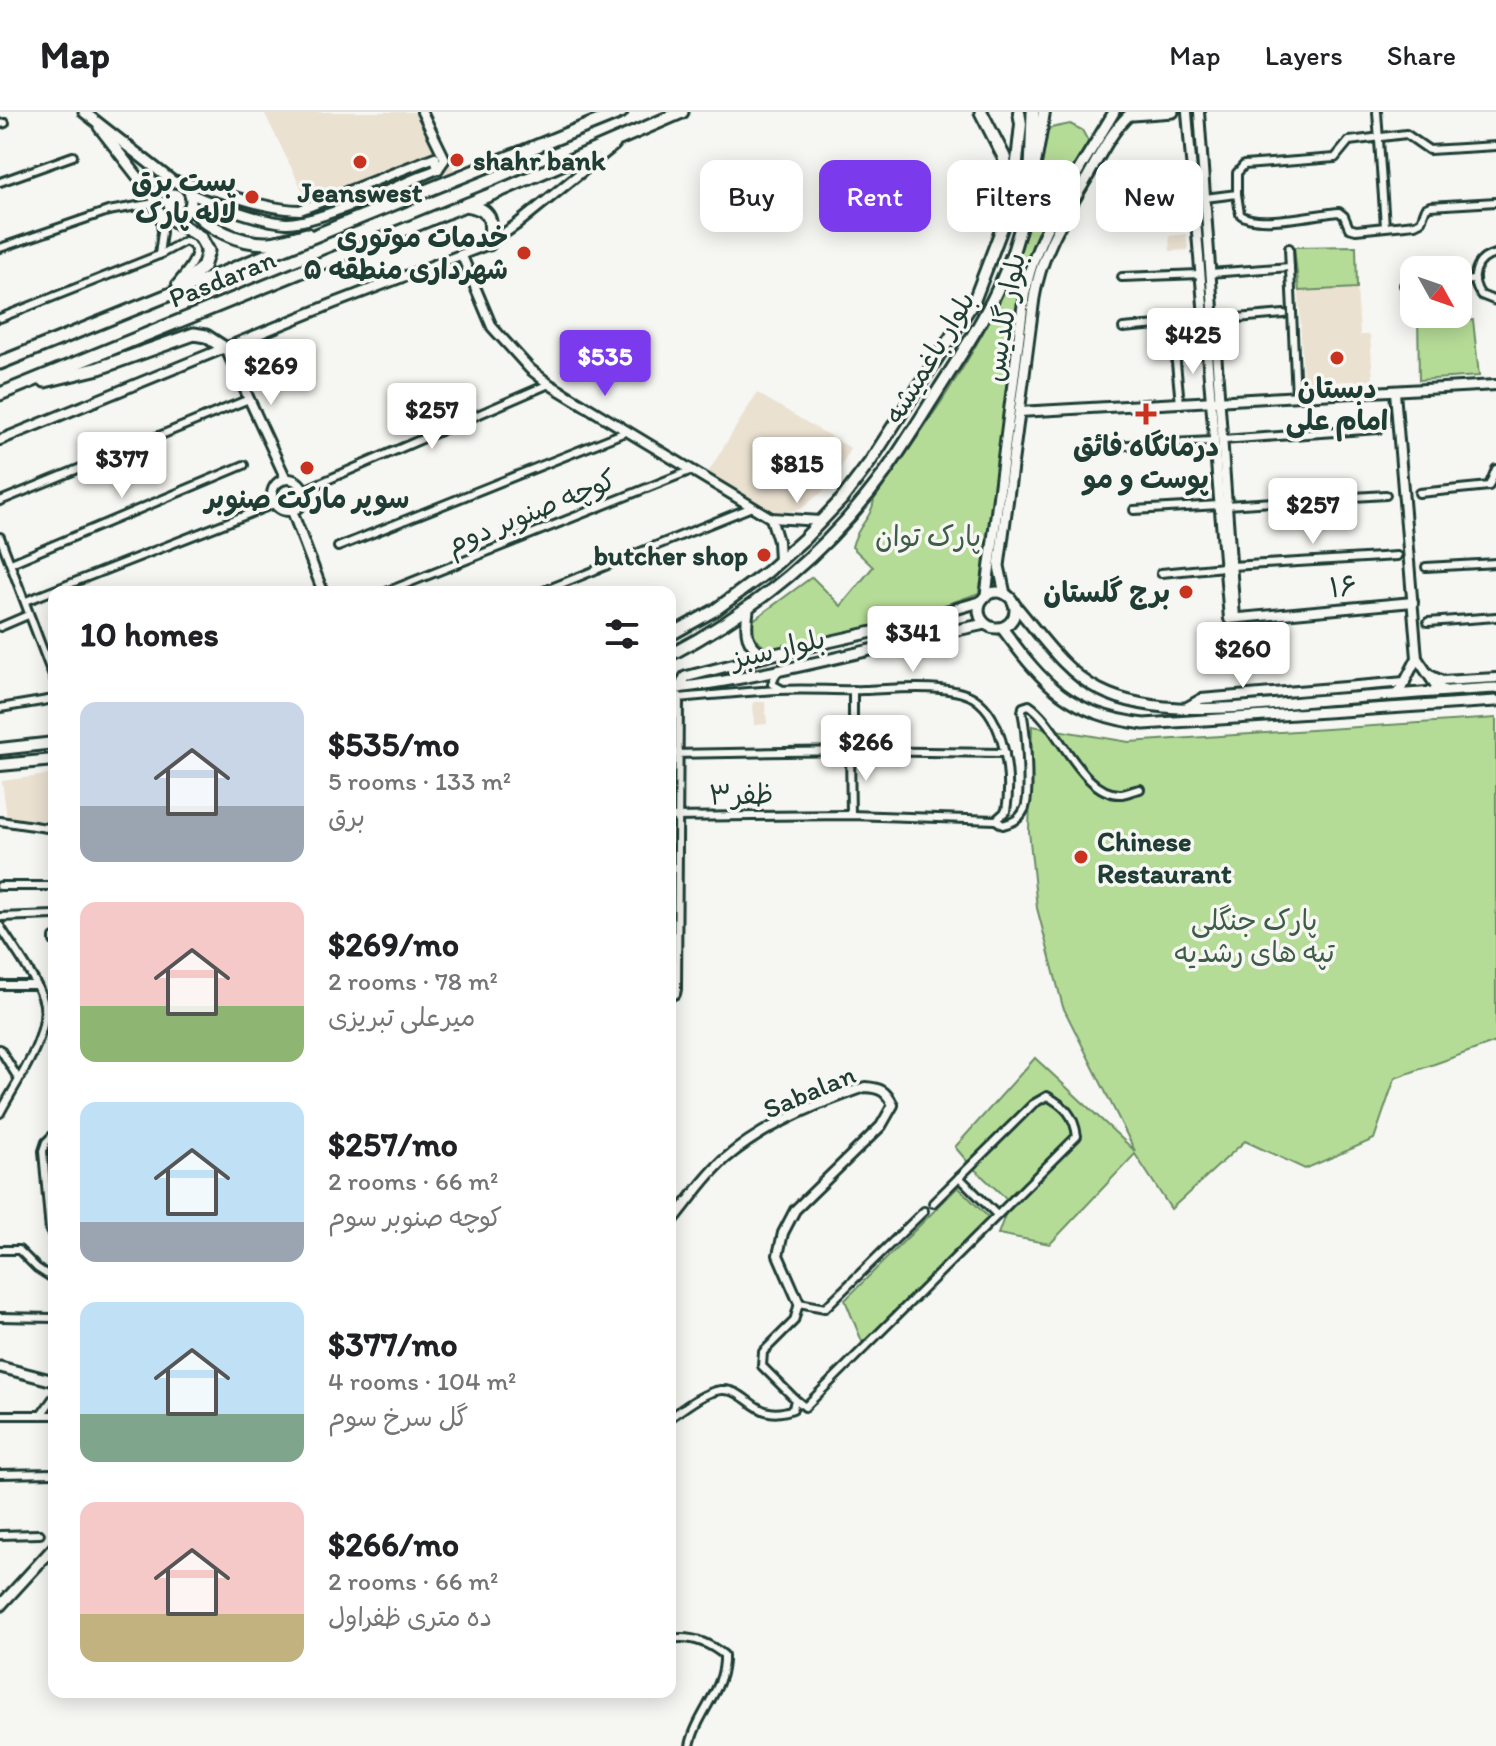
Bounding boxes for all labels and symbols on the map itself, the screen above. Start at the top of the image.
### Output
place label: shahr bank [473,143,606,177]
marker: shahr bank [448,151,466,169]
marker: Jeanswest [351,153,369,171]
place label: پست برق لاله پارک [131,164,236,231]
place label: Jeanswest [297,175,423,209]
marker: پست برق لاله پارک [243,188,261,206]
place label: خدمات موتوری شهرداری منطقه ۵ [303,220,508,286]
street label: Pasdaran [164,241,281,315]
marker: خدمات موتوری شهرداری منطقه ۵ [515,244,533,262]
street label: بلوار گلدیس [976,250,1033,384]
north arrow [1400,256,1472,328]
street label: بلوار باغمیشه [876,285,983,430]
pin: $425 [1146,308,1240,376]
pin: $535 [558,330,652,398]
pin: $269 [224,339,318,407]
marker: دبستان امام علی [1328,349,1346,367]
place label: دبستان امام علی [1286,371,1388,442]
pin: $257 [385,383,479,451]
marker: درمانگاه فائق پوست و مو [1135,403,1157,425]
place label: درمانگاه فائق پوست و مو [1073,429,1219,496]
pin: $377 [75,432,169,500]
pin: $815 [750,437,844,505]
marker: سوپر مارکت صنوبر [298,459,316,477]
street label: کوچه صنوبر دوم [441,462,623,565]
pin: $257 [1266,478,1360,546]
place label: سوپر مارکت صنوبر [202,481,409,517]
park label: پارک توان [875,519,981,555]
place label: butcher shop [593,538,748,572]
marker: butcher shop [755,546,773,564]
street label: ۱۶ [1328,568,1358,604]
place label: برج گلستان [1043,575,1170,610]
marker: برج گلستان [1177,583,1195,601]
pin: $341 [866,606,960,674]
street label: بلوار سبز [726,621,828,677]
pin: $260 [1196,622,1290,690]
pin: $266 [819,715,913,783]
street label: ظفر۳ [708,776,774,812]
place label: Chinese Restaurant [1097,824,1232,890]
marker: Chinese Restaurant [1072,848,1090,866]
park label: پارک جنگلی تپه های رشدیه [1173,903,1335,971]
street label: Sabalan [758,1056,860,1126]

